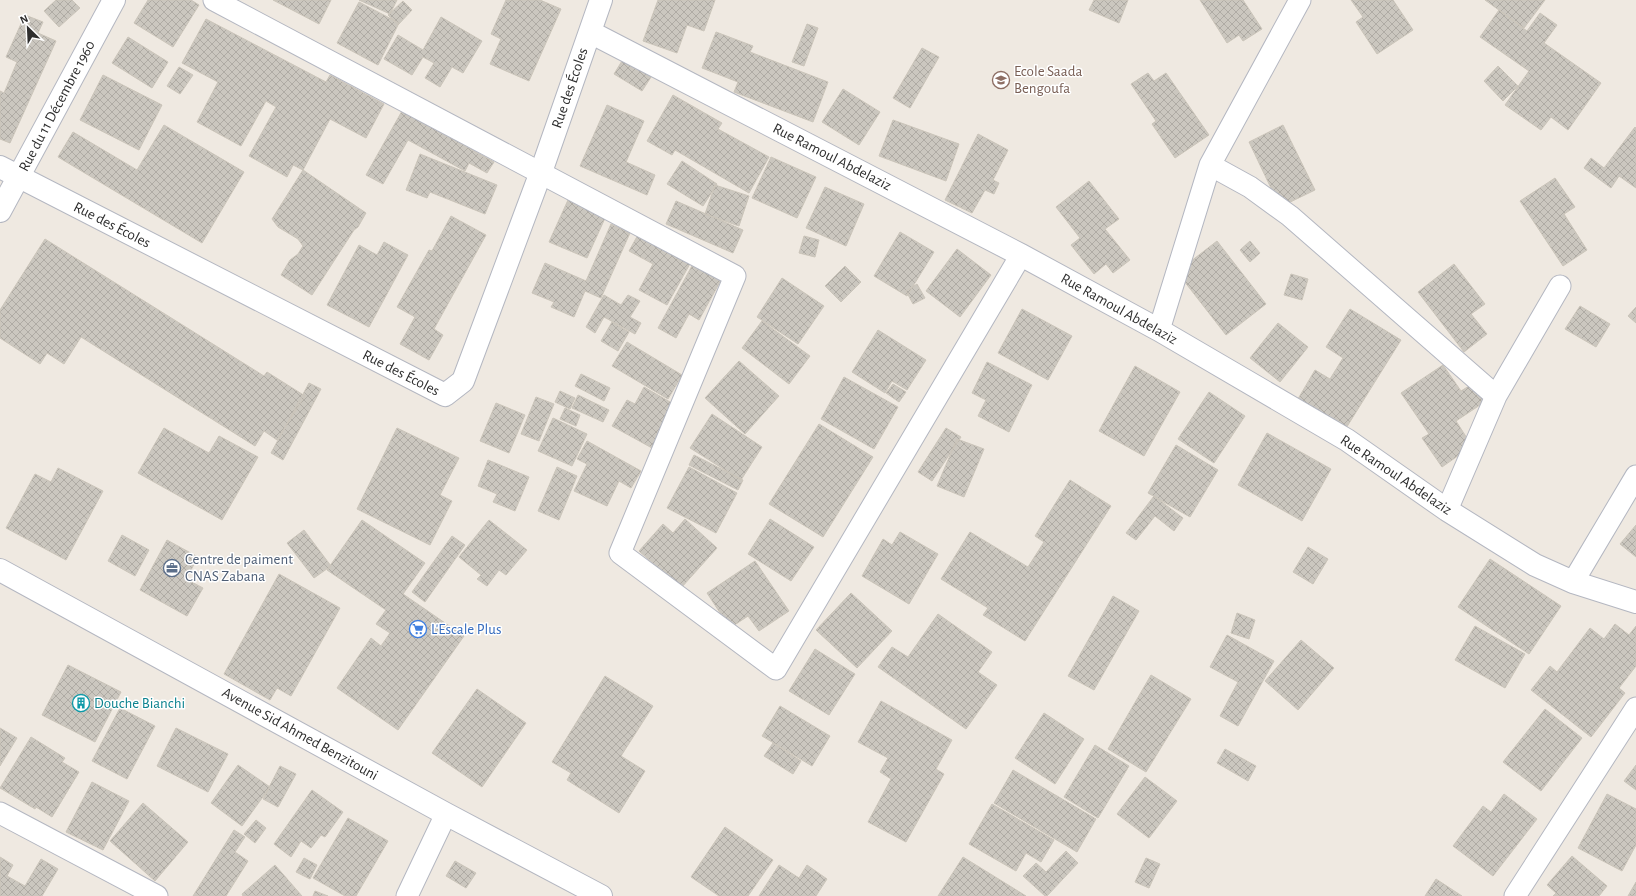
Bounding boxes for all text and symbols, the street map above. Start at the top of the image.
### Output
north arrow [8,8,48,48]
text: N [18,13,30,26]
street label: Rue du 11 Décembre 1960 [16,38,98,174]
street label: Rue des Écoles [547,45,591,130]
place label: Ecole Saada Bengoufa [1014,64,1082,96]
school or university icon: Ecole Saada Bengoufa [991,70,1011,90]
street label: Rue Ramoul Abdelaziz [770,121,894,193]
street label: Rue des Écoles [71,197,154,251]
street label: Rue Ramoul Abdelaziz [1058,271,1180,347]
street label: Rue des Écoles [360,345,443,399]
street label: Rue Ramoul Abdelaziz [1338,432,1454,518]
place label: Centre de paiment CNAS Zabana [185,552,293,584]
office icon: Centre de paiment CNAS Zabana [162,558,182,578]
supermarket icon: L'Escale Plus [408,619,428,639]
place label: L'Escale Plus [431,622,501,637]
street label: Avenue Sid Ahmed Benzitouni [219,685,381,783]
building icon: Douche Bianchi [71,693,91,713]
place label: Douche Bianchi [94,696,185,711]

